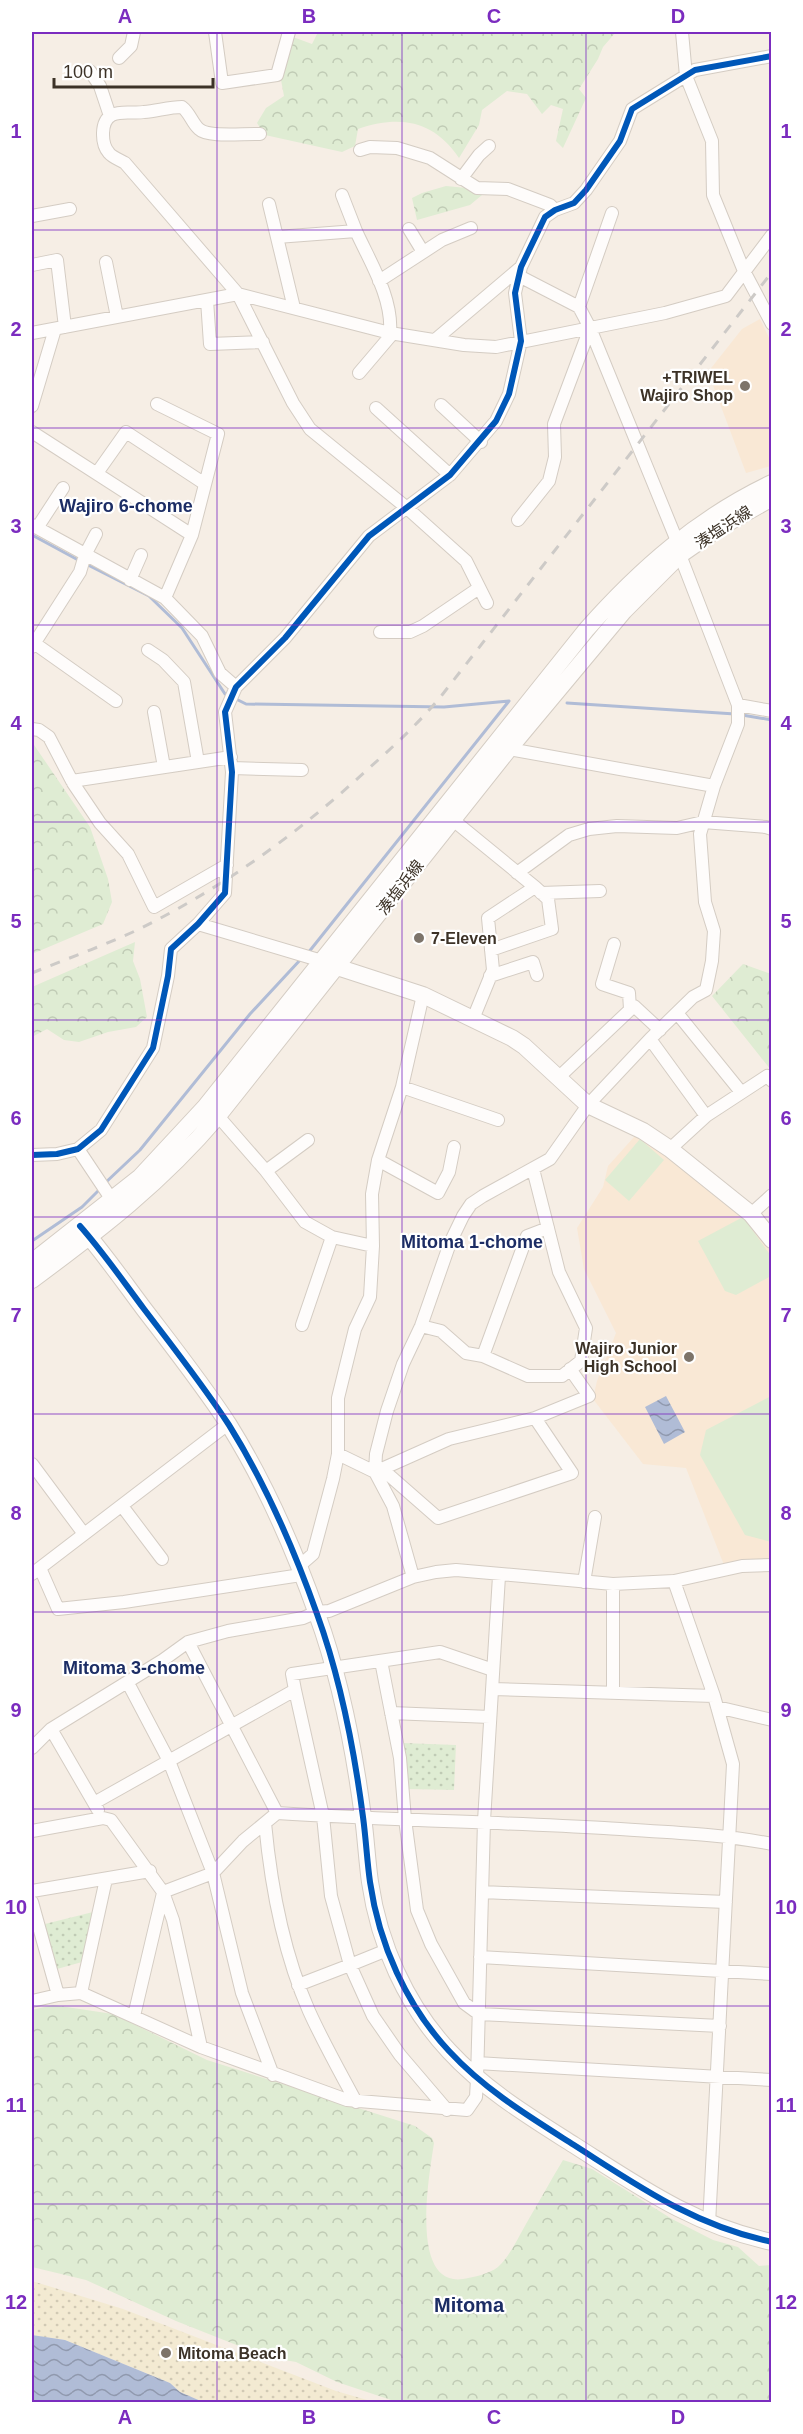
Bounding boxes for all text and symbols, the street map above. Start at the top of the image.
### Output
text: A [118,5,132,27]
text: B [302,5,316,27]
text: C [487,5,501,27]
text: D [671,5,685,27]
scale bar [54,51,213,89]
text: 100 m [63,62,113,82]
text: 1 [10,120,22,142]
text: 1 [780,120,792,142]
text: 2 [10,318,22,340]
text: 2 [780,318,792,340]
place label: +TRIWEL Wajiro Shop [640,369,733,404]
marker: +TRIWEL Wajiro Shop [738,379,752,393]
district label: Wajiro 6-chome [59,496,193,516]
street label: 湊塩浜線 [692,503,755,552]
text: 3 [10,515,22,537]
text: 3 [780,515,792,537]
text: 4 [10,712,22,734]
text: 4 [780,712,792,734]
street label: 湊塩浜線 [374,857,427,918]
text: 5 [10,910,22,932]
text: 5 [780,910,792,932]
place label: 7-Eleven [431,930,497,947]
marker: 7-Eleven [412,931,426,945]
text: 6 [10,1107,22,1129]
text: 6 [780,1107,792,1129]
district label: Mitoma 1-chome [401,1232,543,1252]
text: 7 [10,1304,22,1326]
text: 7 [780,1304,792,1326]
place label: Wajiro Junior High School [575,1340,677,1375]
marker: Wajiro Junior High School [682,1350,696,1364]
text: 8 [10,1502,22,1524]
text: 8 [780,1502,792,1524]
district label: Mitoma 3-chome [63,1658,205,1678]
text: 9 [10,1699,22,1721]
text: 9 [780,1699,792,1721]
text: 10 [5,1896,27,1918]
text: 10 [775,1896,797,1918]
text: 11 [5,2094,27,2116]
text: 11 [775,2094,797,2116]
text: 12 [5,2291,27,2313]
text: 12 [775,2291,797,2313]
district label: Mitoma [434,2294,505,2316]
place label: Mitoma Beach [178,2345,286,2362]
marker: Mitoma Beach [159,2346,173,2360]
text: A [118,2406,132,2428]
text: B [302,2406,316,2428]
text: C [487,2406,501,2428]
text: D [671,2406,685,2428]

